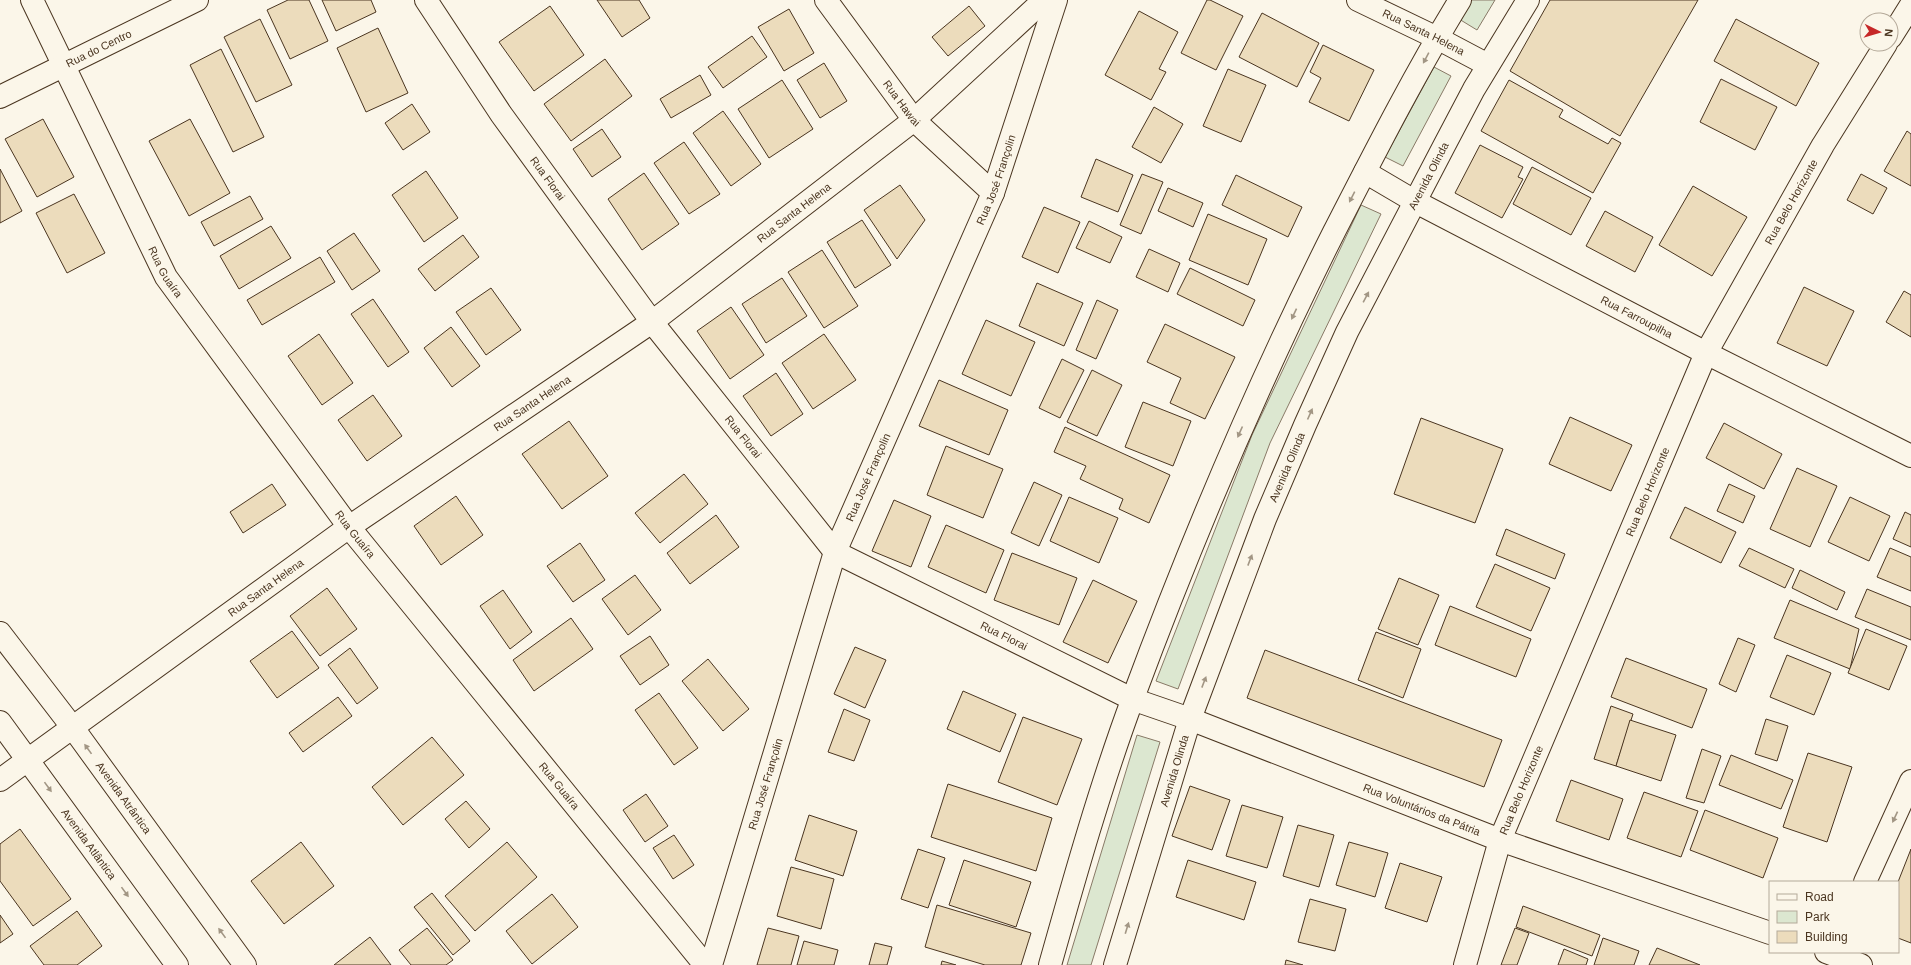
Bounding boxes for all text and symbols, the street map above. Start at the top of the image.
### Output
street label: Rua Santa Helena [1381,7,1467,58]
north arrow [1859,12,1899,52]
street label: Rua do Centro [64,27,133,70]
text: N [1883,28,1895,37]
one-way arrow [1423,52,1429,64]
street label: Rua Hawai [881,78,923,129]
street label: Rua José Françolin [974,133,1018,226]
street label: Avenida Olinda [1406,139,1451,212]
street label: Rua Florai [528,154,568,202]
street label: Rua Belo Horizonte [1762,157,1820,246]
street label: Rua Santa Helena [755,180,834,245]
one-way arrow [1349,192,1355,203]
street label: Rua Guaíra [146,245,185,300]
one-way arrow [1362,291,1369,303]
street label: Rua Farroupilha [1599,293,1675,341]
one-way arrow [1291,308,1297,319]
street label: Rua Santa Helena [491,373,573,433]
one-way arrow [1306,408,1313,420]
street label: Rua Florai [723,413,764,460]
one-way arrow [1237,426,1243,438]
street label: Avenida Olinda [1267,430,1307,504]
street label: Rua José Françolin [843,431,893,523]
street label: Rua Belo Horizonte [1623,445,1671,538]
street label: Rua Guaíra [333,508,378,561]
one-way arrow [1247,554,1253,566]
street label: Rua Santa Helena [226,556,306,619]
street label: Rua Florai [979,619,1029,652]
one-way arrow [1202,676,1208,688]
street label: Avenida Olinda [1158,733,1191,808]
street label: Rua José Françolin [746,737,785,831]
one-way arrow [84,744,92,754]
street label: Rua Belo Horizonte [1497,744,1545,836]
street label: Avenida Atrântica [94,760,154,837]
street label: Rua Guaíra [537,760,582,812]
street label: Rua Voluntários da Pátria [1361,781,1483,838]
one-way arrow [44,782,52,793]
street label: Avenida Atlântica [59,806,119,882]
one-way arrow [1892,811,1898,822]
legend [1769,881,1899,953]
one-way arrow [120,887,129,898]
text: Road [1805,890,1834,904]
text: Park [1805,910,1831,924]
one-way arrow [1124,921,1130,933]
one-way arrow [218,928,227,939]
text: Building [1805,930,1848,944]

